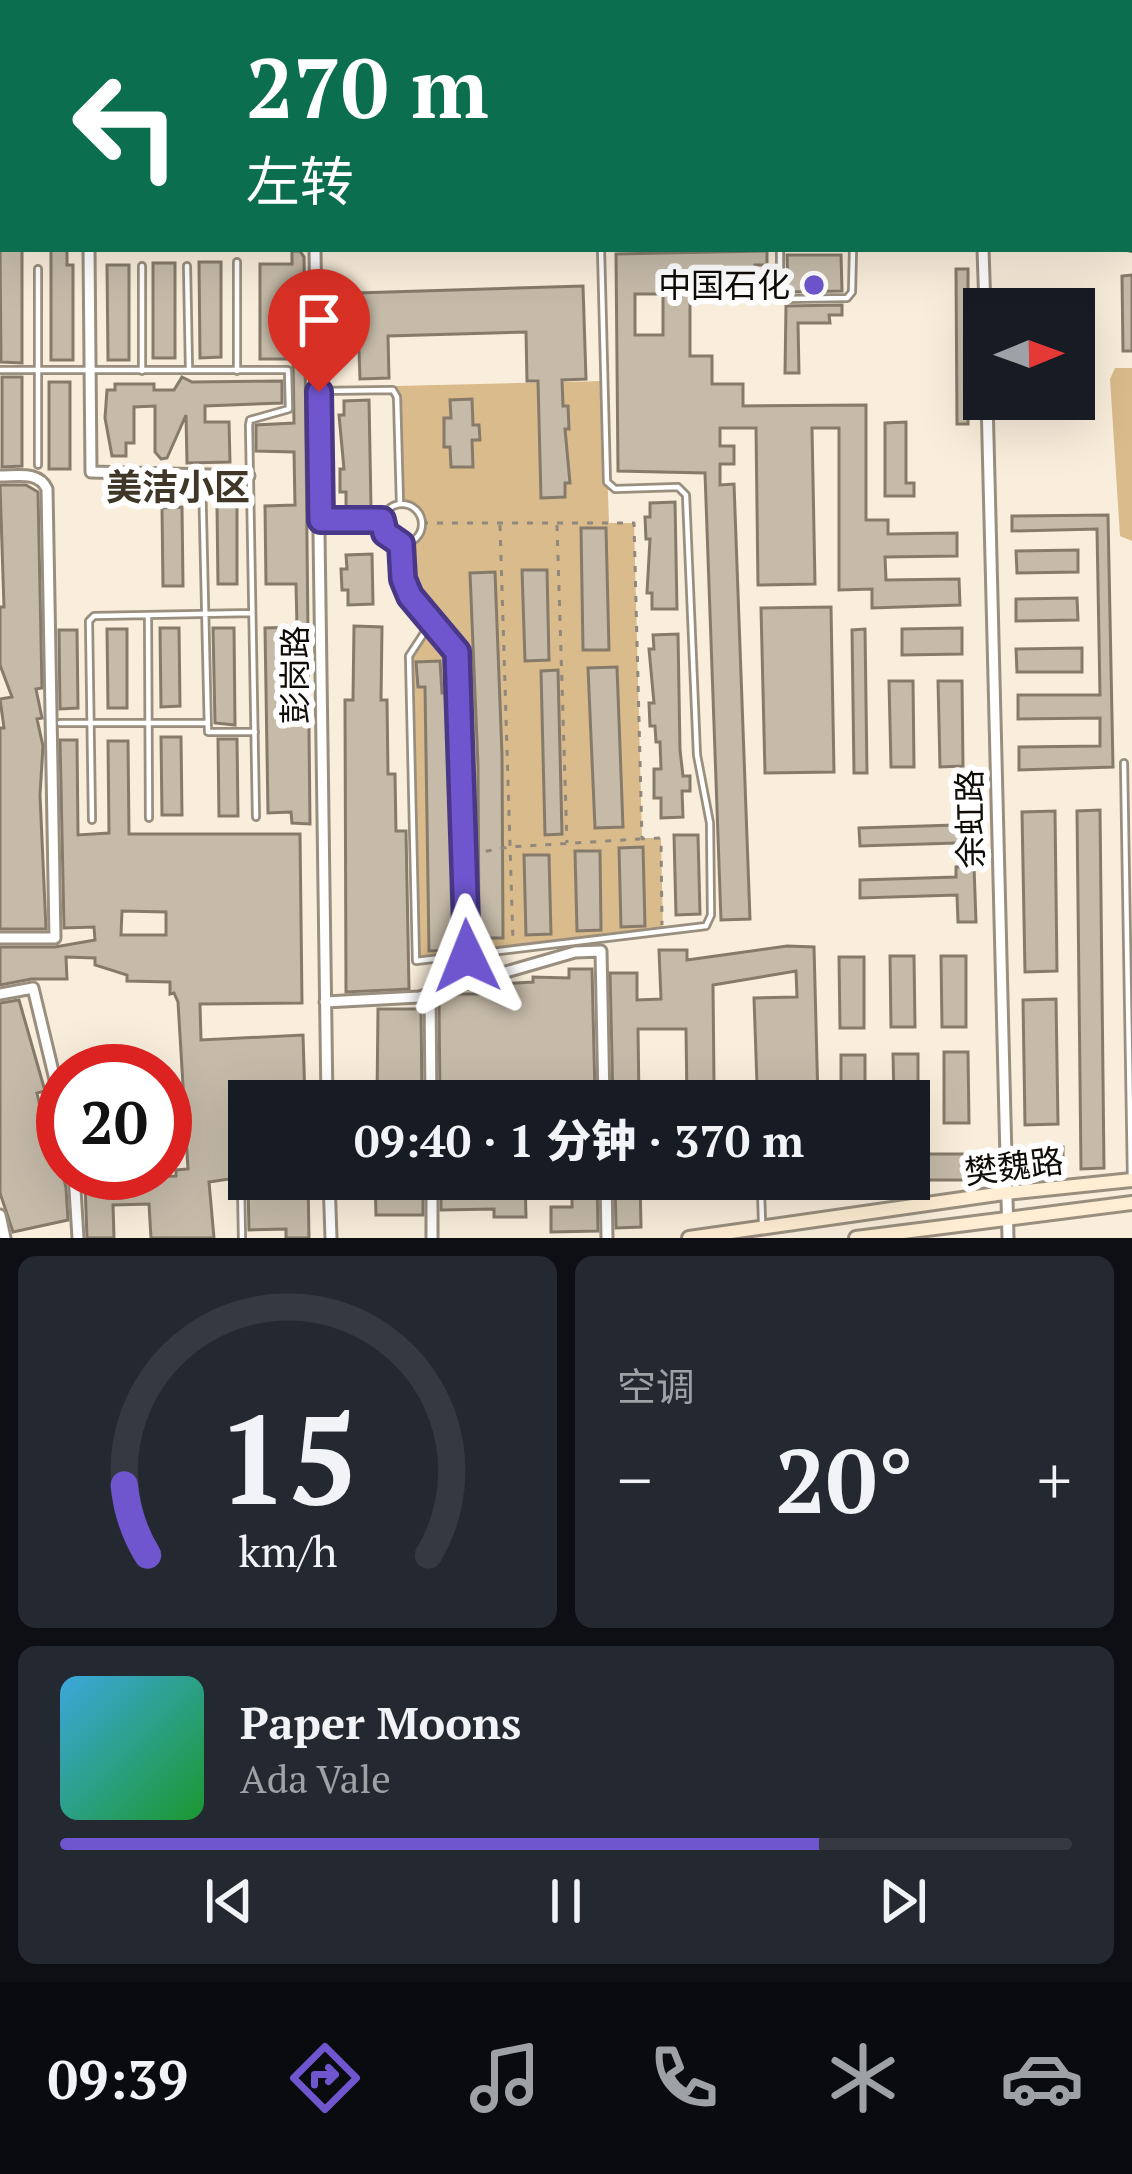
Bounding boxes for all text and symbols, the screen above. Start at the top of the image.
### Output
text: 270 m [246,31,489,142]
icon: left [48,48,204,204]
text: 左转 [246,145,354,216]
place label: 中国石化 [658,263,790,306]
pin [268,269,370,392]
marker: 中国石化 [801,272,827,298]
icon: arrive [286,287,352,353]
north arrow [963,288,1095,420]
map controls [963,288,1095,420]
district label: 美洁小区 [106,463,250,510]
street label: 彭岗路 [273,626,316,725]
street label: 余虹路 [947,769,992,869]
position arrow [404,893,530,1019]
speed limit sign: 20 [36,1044,192,1200]
text: 09:40 · 1 分钟 · 370 m [354,1110,804,1170]
street label: 樊魏路 [962,1138,1066,1193]
text: 空调 [617,1360,695,1412]
text: 15 [217,1374,358,1540]
text: 20° [775,1419,914,1539]
text: − [617,1435,652,1523]
text: + [1037,1435,1072,1523]
text: km/h [238,1522,337,1579]
text: Paper Moons [240,1692,521,1752]
text: Ada Vale [240,1752,391,1804]
icon: previous [196,1868,262,1934]
icon: pause [533,1868,599,1934]
icon: next [870,1868,936,1934]
icon: directions [283,2036,367,2120]
icon: music [463,2036,547,2120]
icon: phone [642,2036,726,2120]
icon: climate [821,2036,905,2120]
icon: car [1000,2036,1084,2120]
text: 09:39 [48,2043,188,2114]

